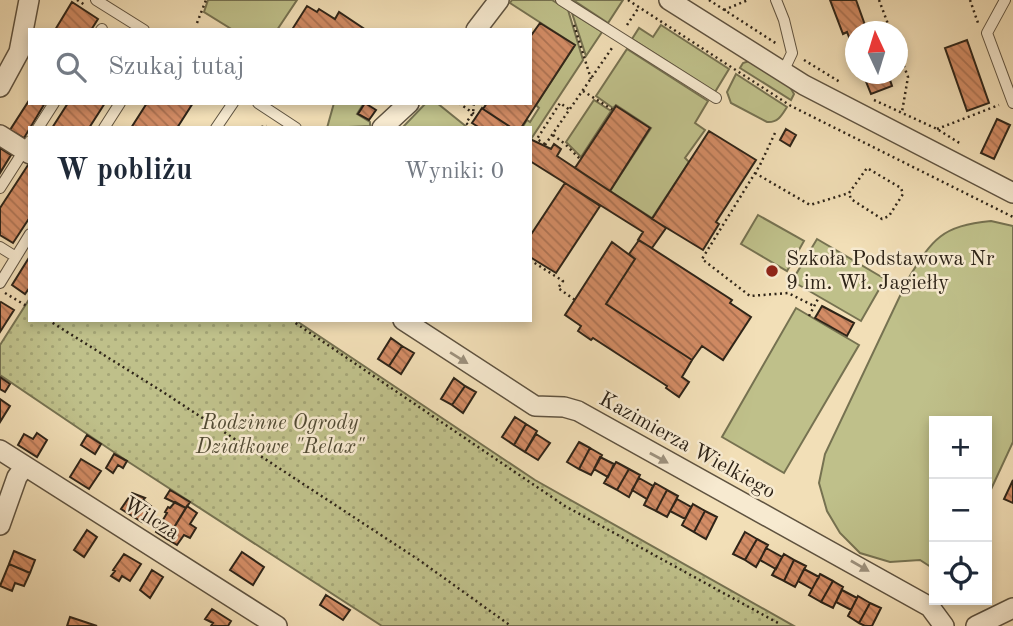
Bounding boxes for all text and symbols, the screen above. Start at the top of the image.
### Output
north arrow [845,21,908,84]
search box [28,28,532,105]
icon: search [52,48,90,86]
text: Szukaj tutaj [108,54,245,80]
text: W pobliżu [56,156,192,186]
text: Wyniki: 0 [404,160,504,183]
place label: Szkoła Podstawowa Nr 9 im. Wł. Jagiełły [786,249,995,294]
marker: Szkoła Podstawowa Nr 9 im. Wł. Jagiełły [764,263,780,279]
one-way arrow [450,351,468,365]
street label: Kazimierza Wielkiego [595,389,779,503]
park label: Rodzinne Ogrody Działkowe "Relax" [195,413,365,458]
map controls [929,416,992,605]
button: + [929,416,992,479]
one-way arrow [650,452,669,464]
button: − [929,479,992,542]
street label: Wilcza [119,494,183,544]
button: locate [929,542,992,605]
one-way arrow [850,560,869,572]

